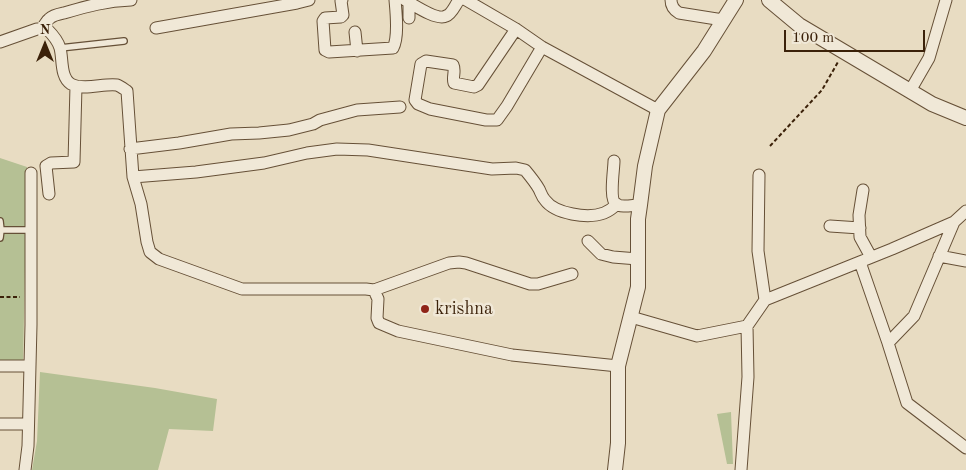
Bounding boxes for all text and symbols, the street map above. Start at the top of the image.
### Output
north arrow [20,20,70,70]
scale bar [786,20,927,52]
text: N [40,23,50,37]
text: 100 m [792,31,834,46]
place label: krishna [435,298,493,320]
marker: krishna [419,303,431,315]

